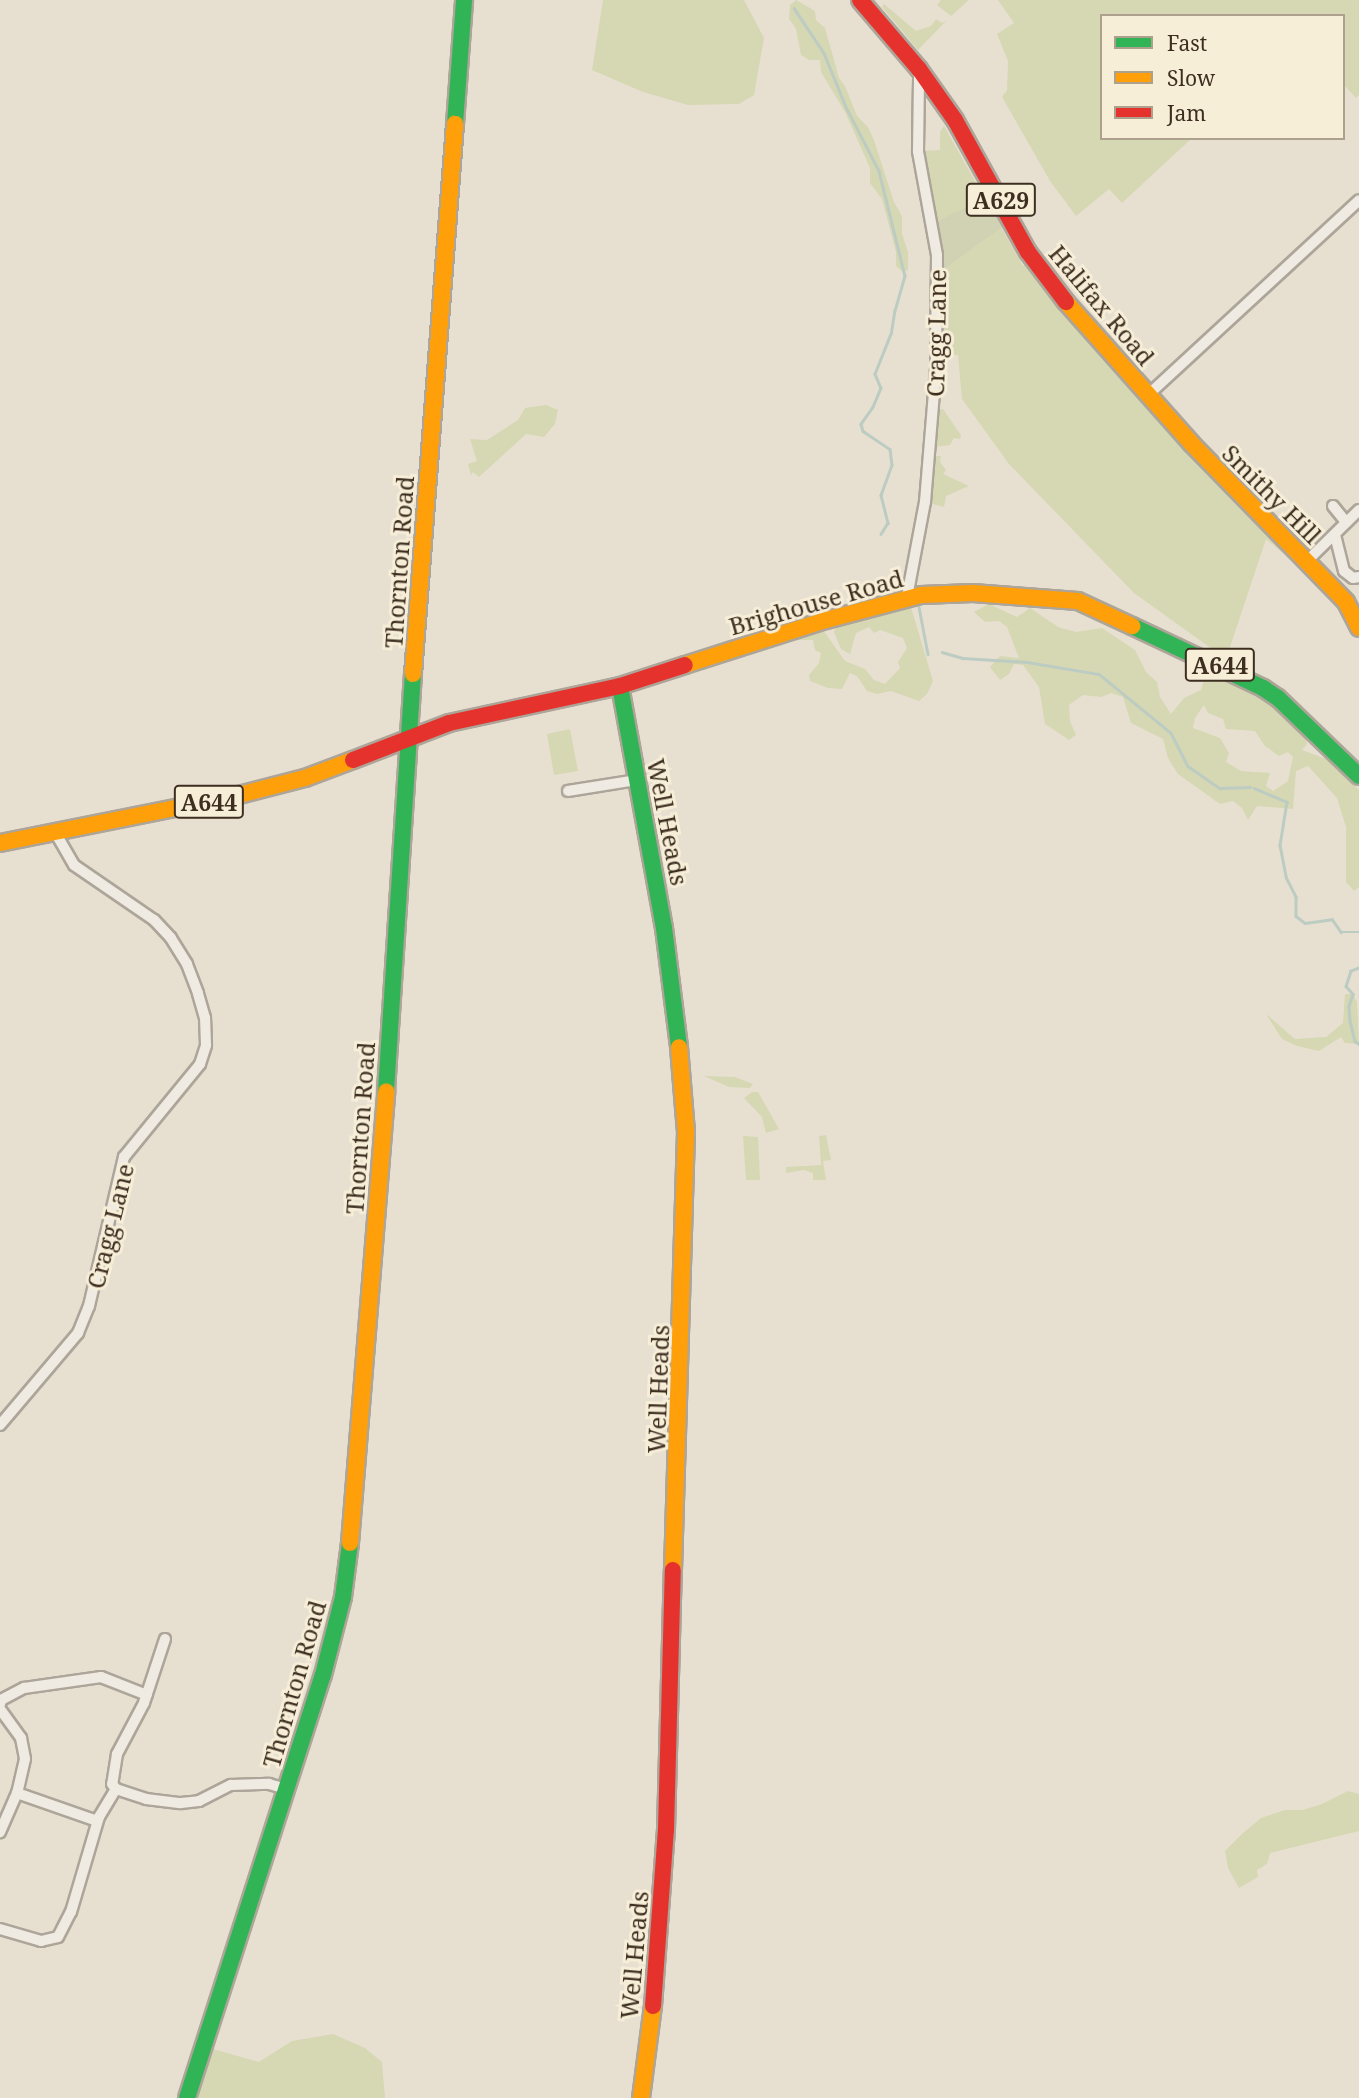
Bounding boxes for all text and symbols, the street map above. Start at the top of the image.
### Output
legend [1100,14,1345,140]
text: Fast [1167,29,1207,57]
text: Slow [1167,64,1215,92]
text: Jam [1167,99,1206,127]
road number: A629 [964,181,1038,220]
street label: Halifax Road [1043,239,1161,371]
street label: Cragg Lane [920,269,952,397]
street label: Smithy Hill [1217,439,1327,549]
street label: Thornton Road [379,475,419,649]
street label: Brighouse Road [726,563,906,641]
road number: A644 [1183,646,1257,684]
street label: Well Heads [642,756,694,888]
road number: A644 [172,782,246,822]
street label: Thornton Road [340,1041,380,1215]
street label: Cragg Lane [81,1160,139,1292]
street label: Well Heads [641,1324,675,1454]
street label: Thornton Road [256,1597,332,1771]
street label: Well Heads [614,1890,654,2020]

